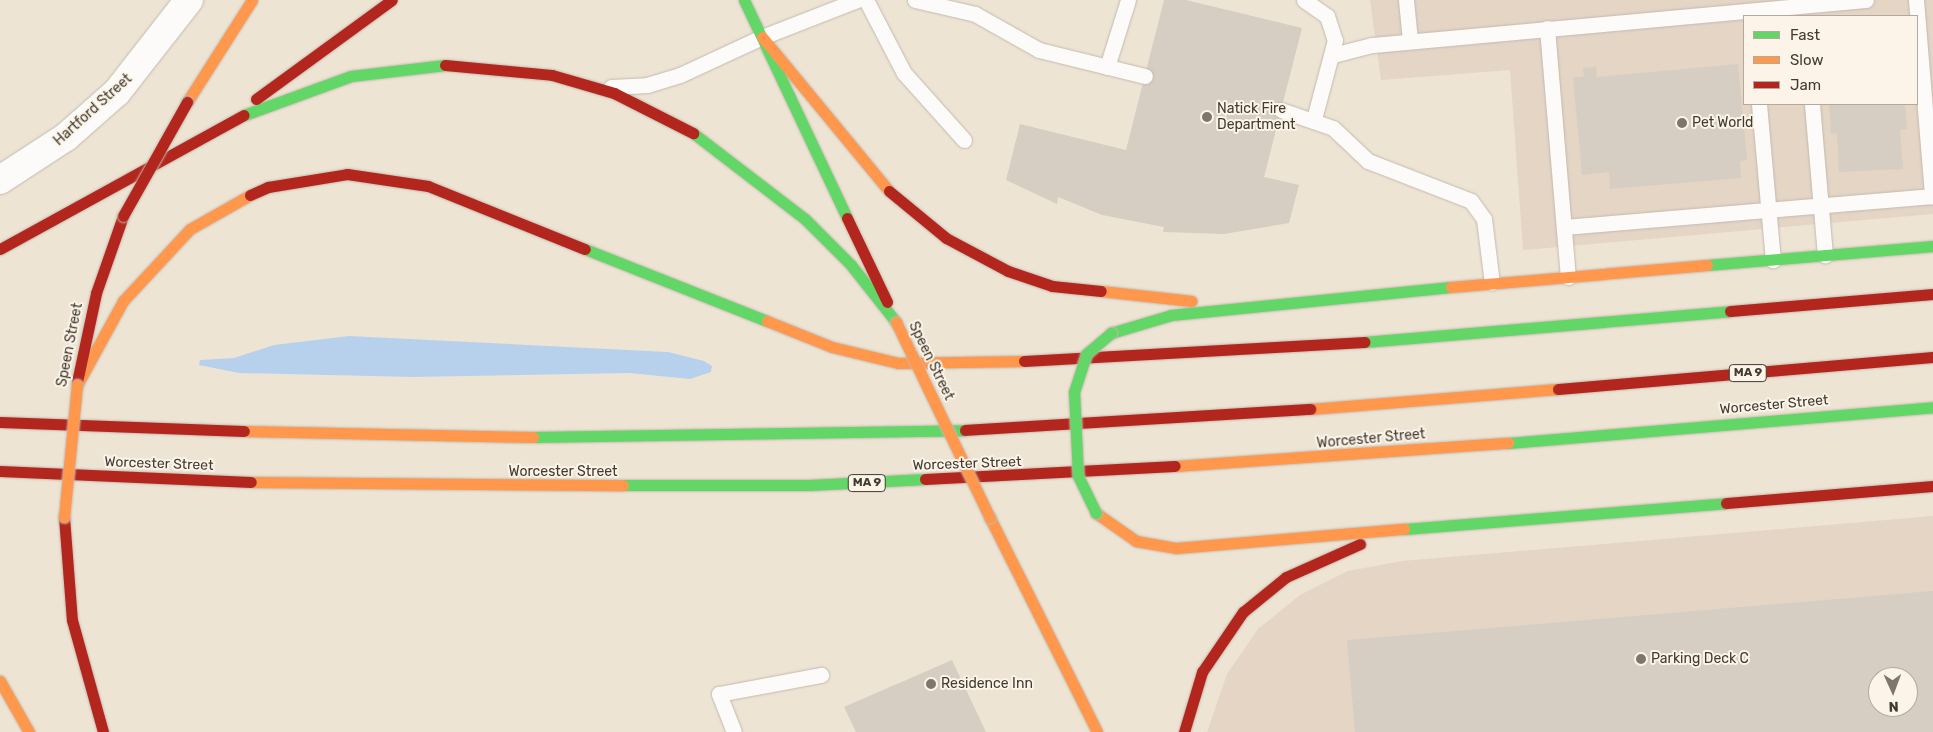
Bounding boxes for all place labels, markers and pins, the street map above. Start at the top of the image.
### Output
place label: Natick Fire Department [1217,101,1295,134]
marker: Natick Fire Department [1201,111,1213,123]
place label: Pet World [1692,115,1754,131]
marker: Pet World [1676,117,1688,129]
place label: Parking Deck C [1651,651,1749,667]
marker: Parking Deck C [1635,653,1647,665]
place label: Residence Inn [941,676,1033,692]
marker: Residence Inn [925,678,937,690]

